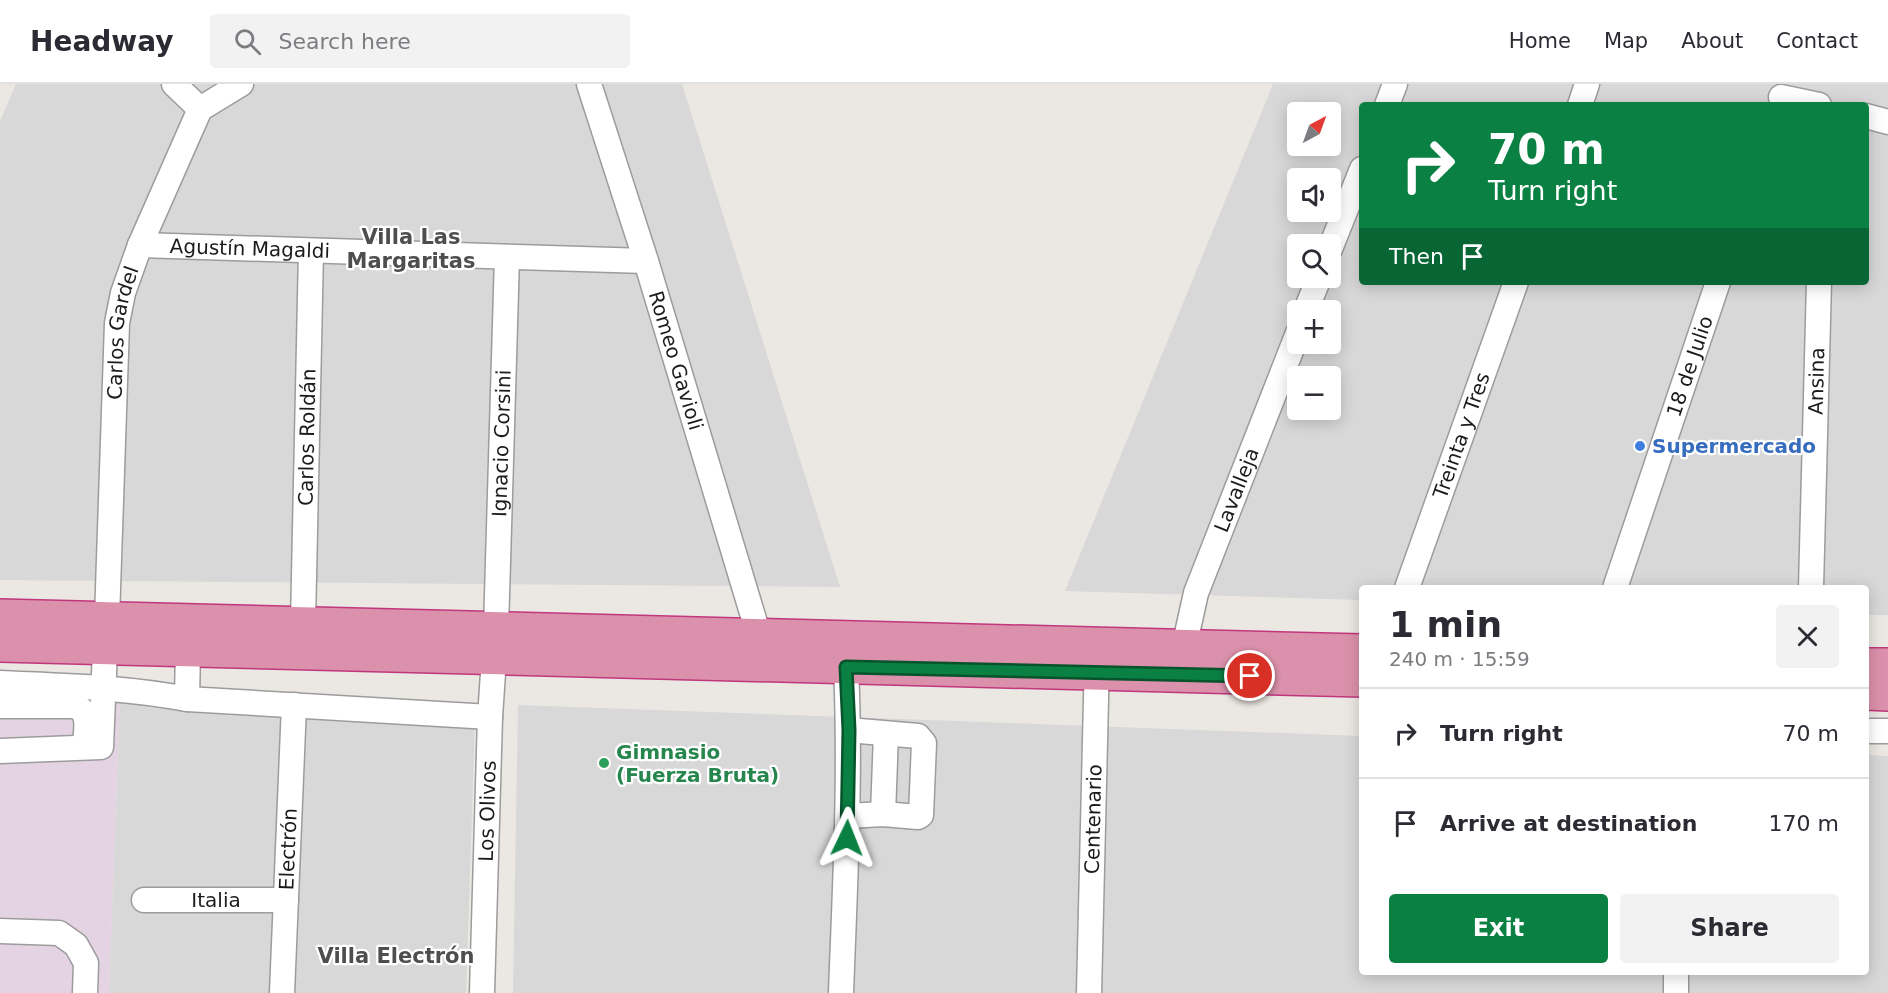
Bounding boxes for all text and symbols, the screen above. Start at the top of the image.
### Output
search box [210,14,630,68]
text: Headway [30,25,174,58]
icon: search [231,25,264,58]
text: Search here [279,29,411,54]
text: Home [1509,29,1571,53]
text: Map [1604,29,1648,53]
text: About [1681,29,1743,53]
text: Contact [1776,29,1858,53]
north arrow [1287,102,1341,156]
map controls [1287,102,1341,420]
text: 70 m [1488,125,1605,174]
icon: right [1389,126,1467,204]
button: sound [1287,168,1341,222]
text: Turn right [1488,175,1617,206]
district label: Villa Las Margaritas [347,225,475,273]
street label: Agustín Magaldi [169,234,330,263]
button: search [1287,234,1341,288]
icon: arrive [1456,240,1489,273]
text: Then [1389,244,1444,269]
street label: Carlos Gardel [102,263,144,400]
street label: Romeo Gavioli [644,288,708,433]
button: + [1287,300,1341,354]
street label: 18 de Julio [1662,313,1718,420]
street label: Ansina [1804,347,1829,415]
button: − [1287,366,1341,420]
street label: Carlos Roldán [294,368,320,506]
street label: Ignacio Corsini [487,369,516,517]
street label: Treinta y Tres [1428,369,1495,503]
place label: Supermercado [1652,434,1816,458]
marker: Supermercado [1633,439,1647,453]
street label: Lavalleja [1209,444,1264,536]
text: 1 min [1389,604,1502,645]
button: close [1776,605,1839,668]
text: 240 m · 15:59 [1389,647,1530,671]
pin [1224,650,1275,701]
icon: arrive [1233,659,1266,692]
icon: right [1389,717,1422,750]
text: Turn right [1440,721,1563,746]
text: 70 m [1783,721,1839,746]
place label: Gimnasio (Fuerza Bruta) [616,740,779,787]
marker: Gimnasio (Fuerza Bruta) [597,756,611,770]
street label: Los Olivos [474,760,501,862]
street label: Centenario [1080,764,1106,874]
position arrow [815,806,879,870]
icon: arrive [1389,807,1422,840]
street label: Electrón [274,808,302,891]
text: Arrive at destination [1440,811,1697,836]
text: 170 m [1769,811,1839,836]
street label: Italia [191,888,241,912]
button: Exit [1389,894,1608,963]
button: Share [1620,894,1839,963]
district label: Villa Electrón [318,944,474,968]

